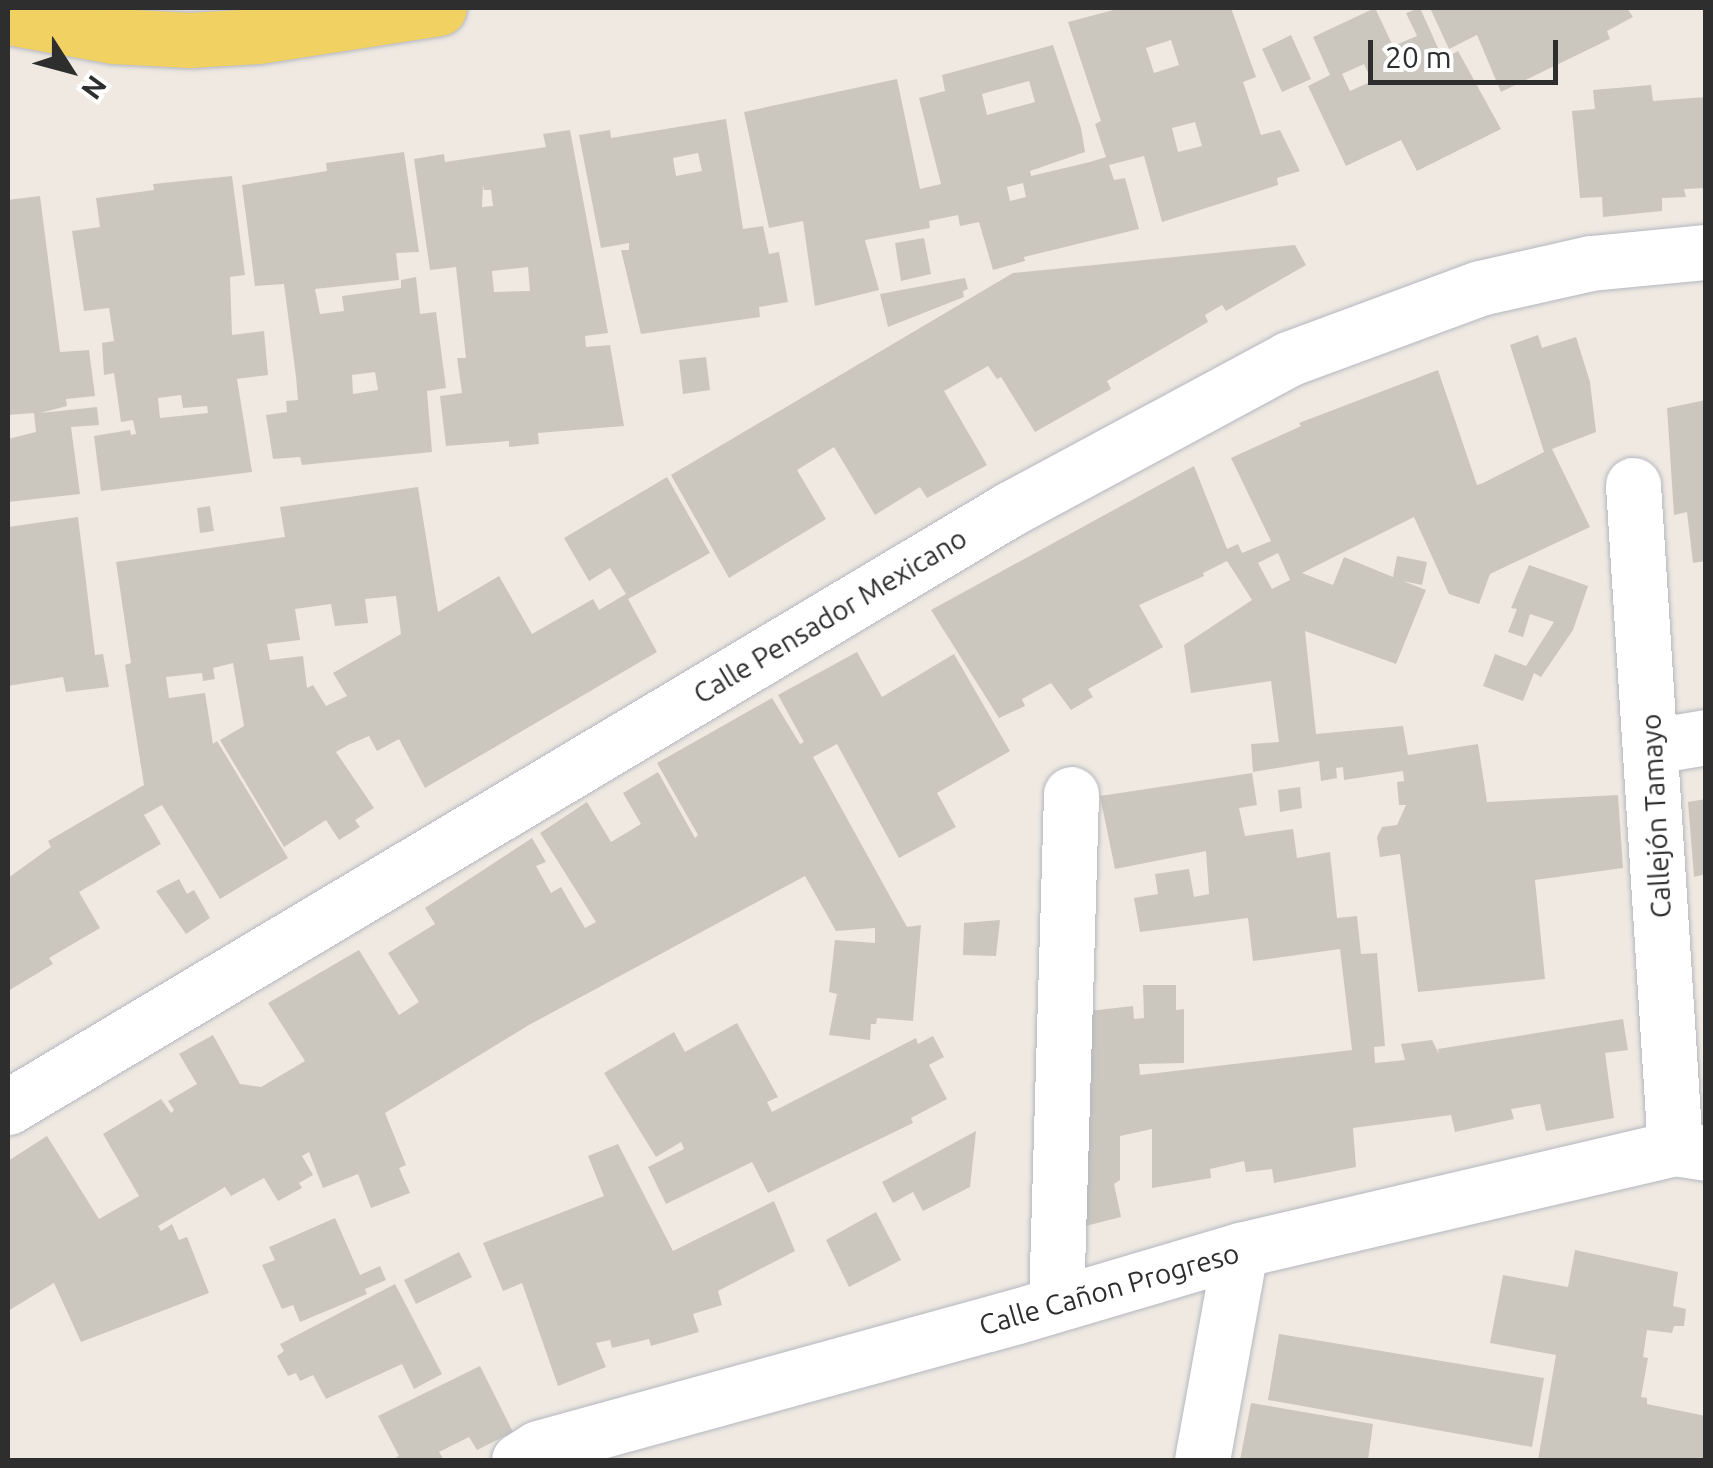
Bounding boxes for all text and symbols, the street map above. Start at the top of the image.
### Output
north arrow [20,20,120,120]
scale bar [1373,20,1563,82]
text: 20 m [1385,40,1452,74]
text: N [76,70,113,105]
street label: Calle Pensador Mexicano [687,521,973,711]
street label: Callejón Tamayo [1634,713,1678,919]
street label: Calle Cañon Progreso [975,1236,1243,1342]

